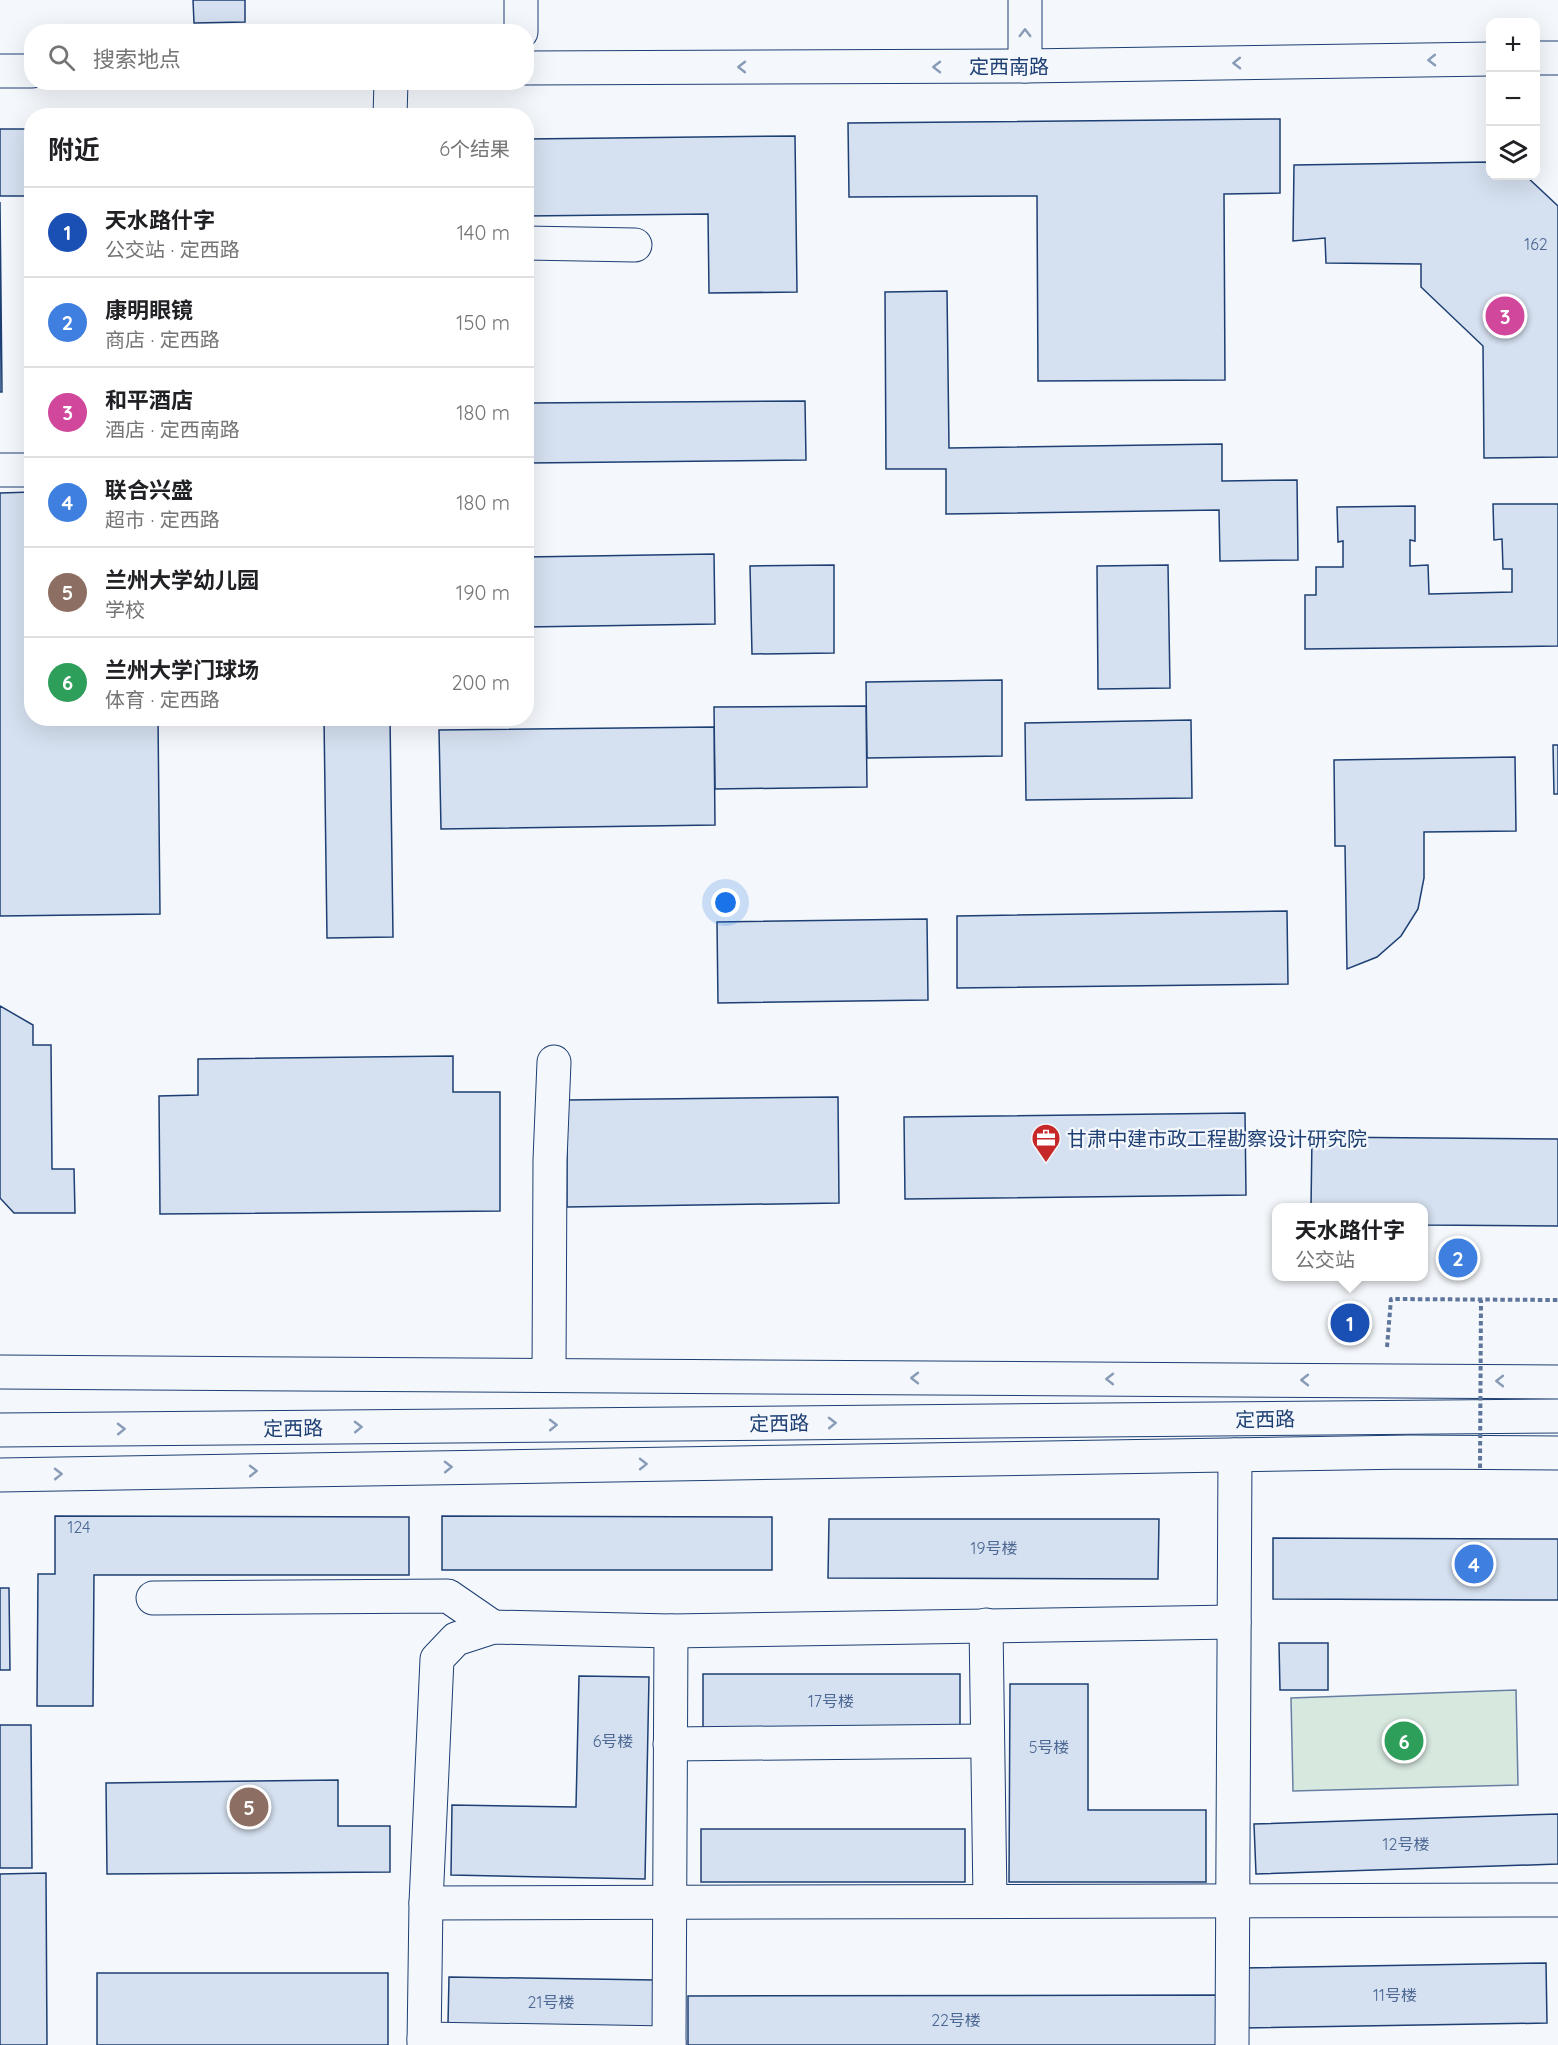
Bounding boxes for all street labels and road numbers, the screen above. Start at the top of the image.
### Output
street label: 定西南路 [969,54,1049,79]
street label: 定西路 [1235,1406,1295,1432]
street label: 定西路 [749,1410,809,1436]
street label: 定西路 [263,1415,323,1441]

